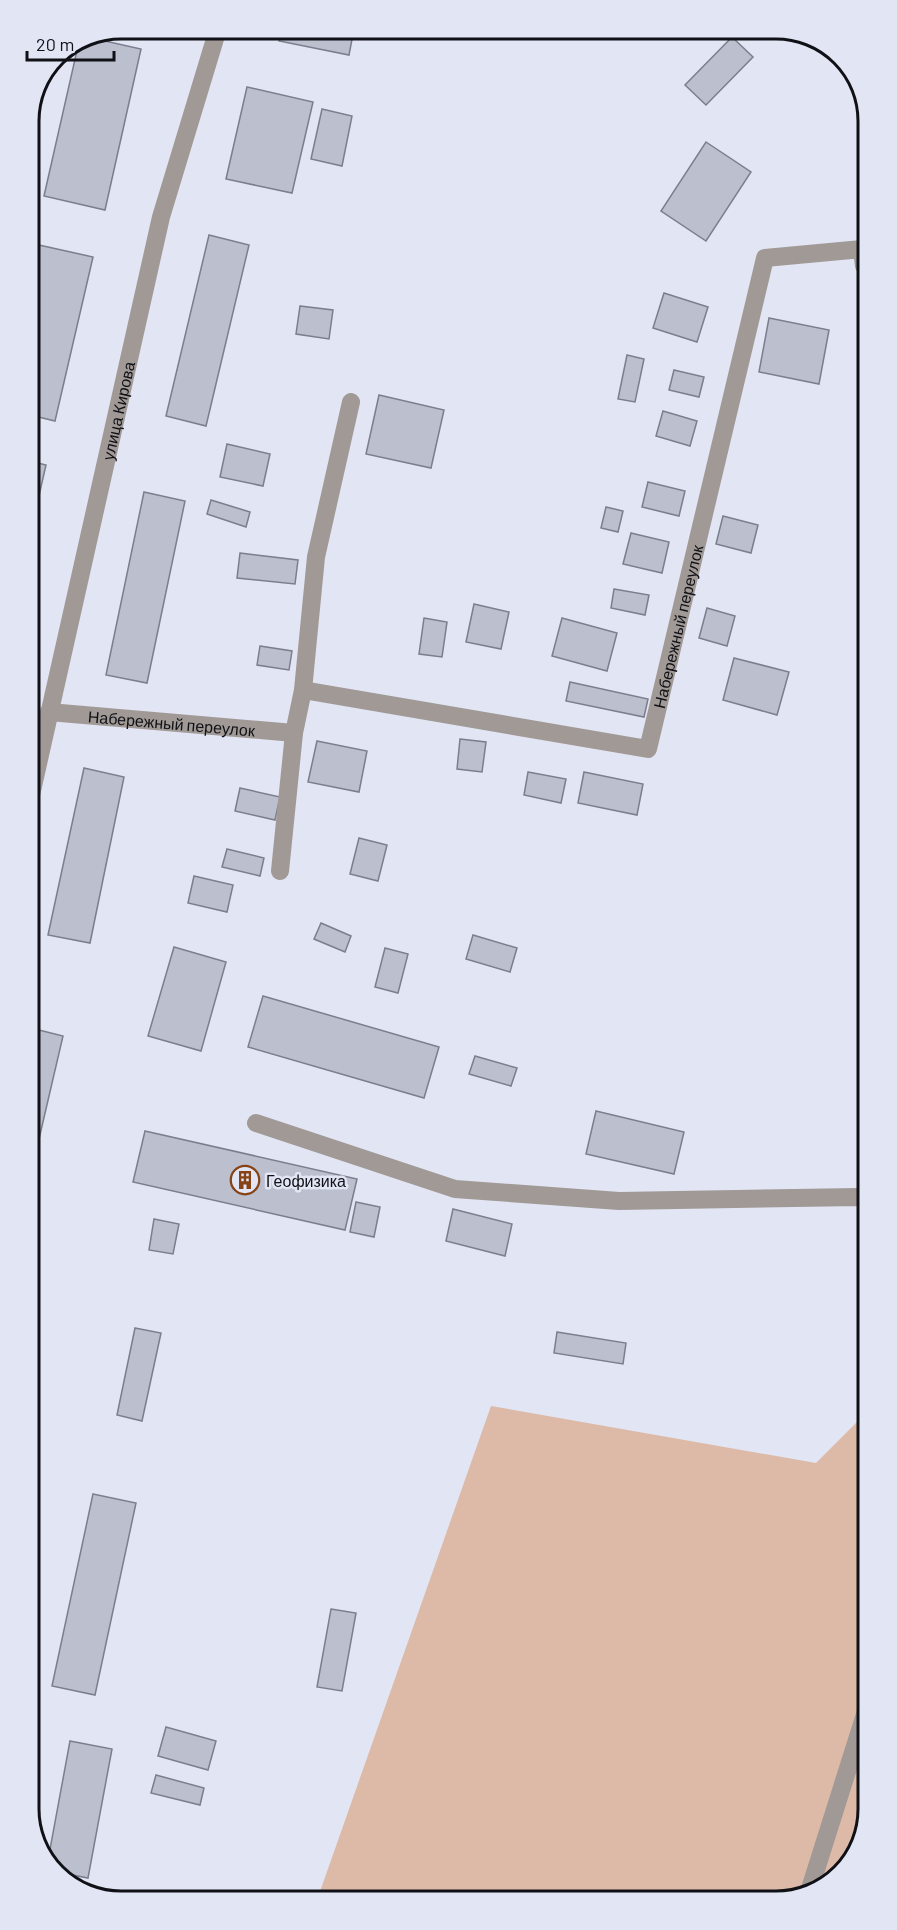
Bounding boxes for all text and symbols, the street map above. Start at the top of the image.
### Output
scale bar [27,24,114,62]
text: 20 m [36,33,74,55]
street label: улица Кирова [97,359,138,462]
street label: Набережный переулок [649,542,706,710]
street label: Набережный переулок [87,706,257,739]
building icon: Геофизика [229,1164,261,1196]
place label: Геофизика [266,1171,346,1190]

